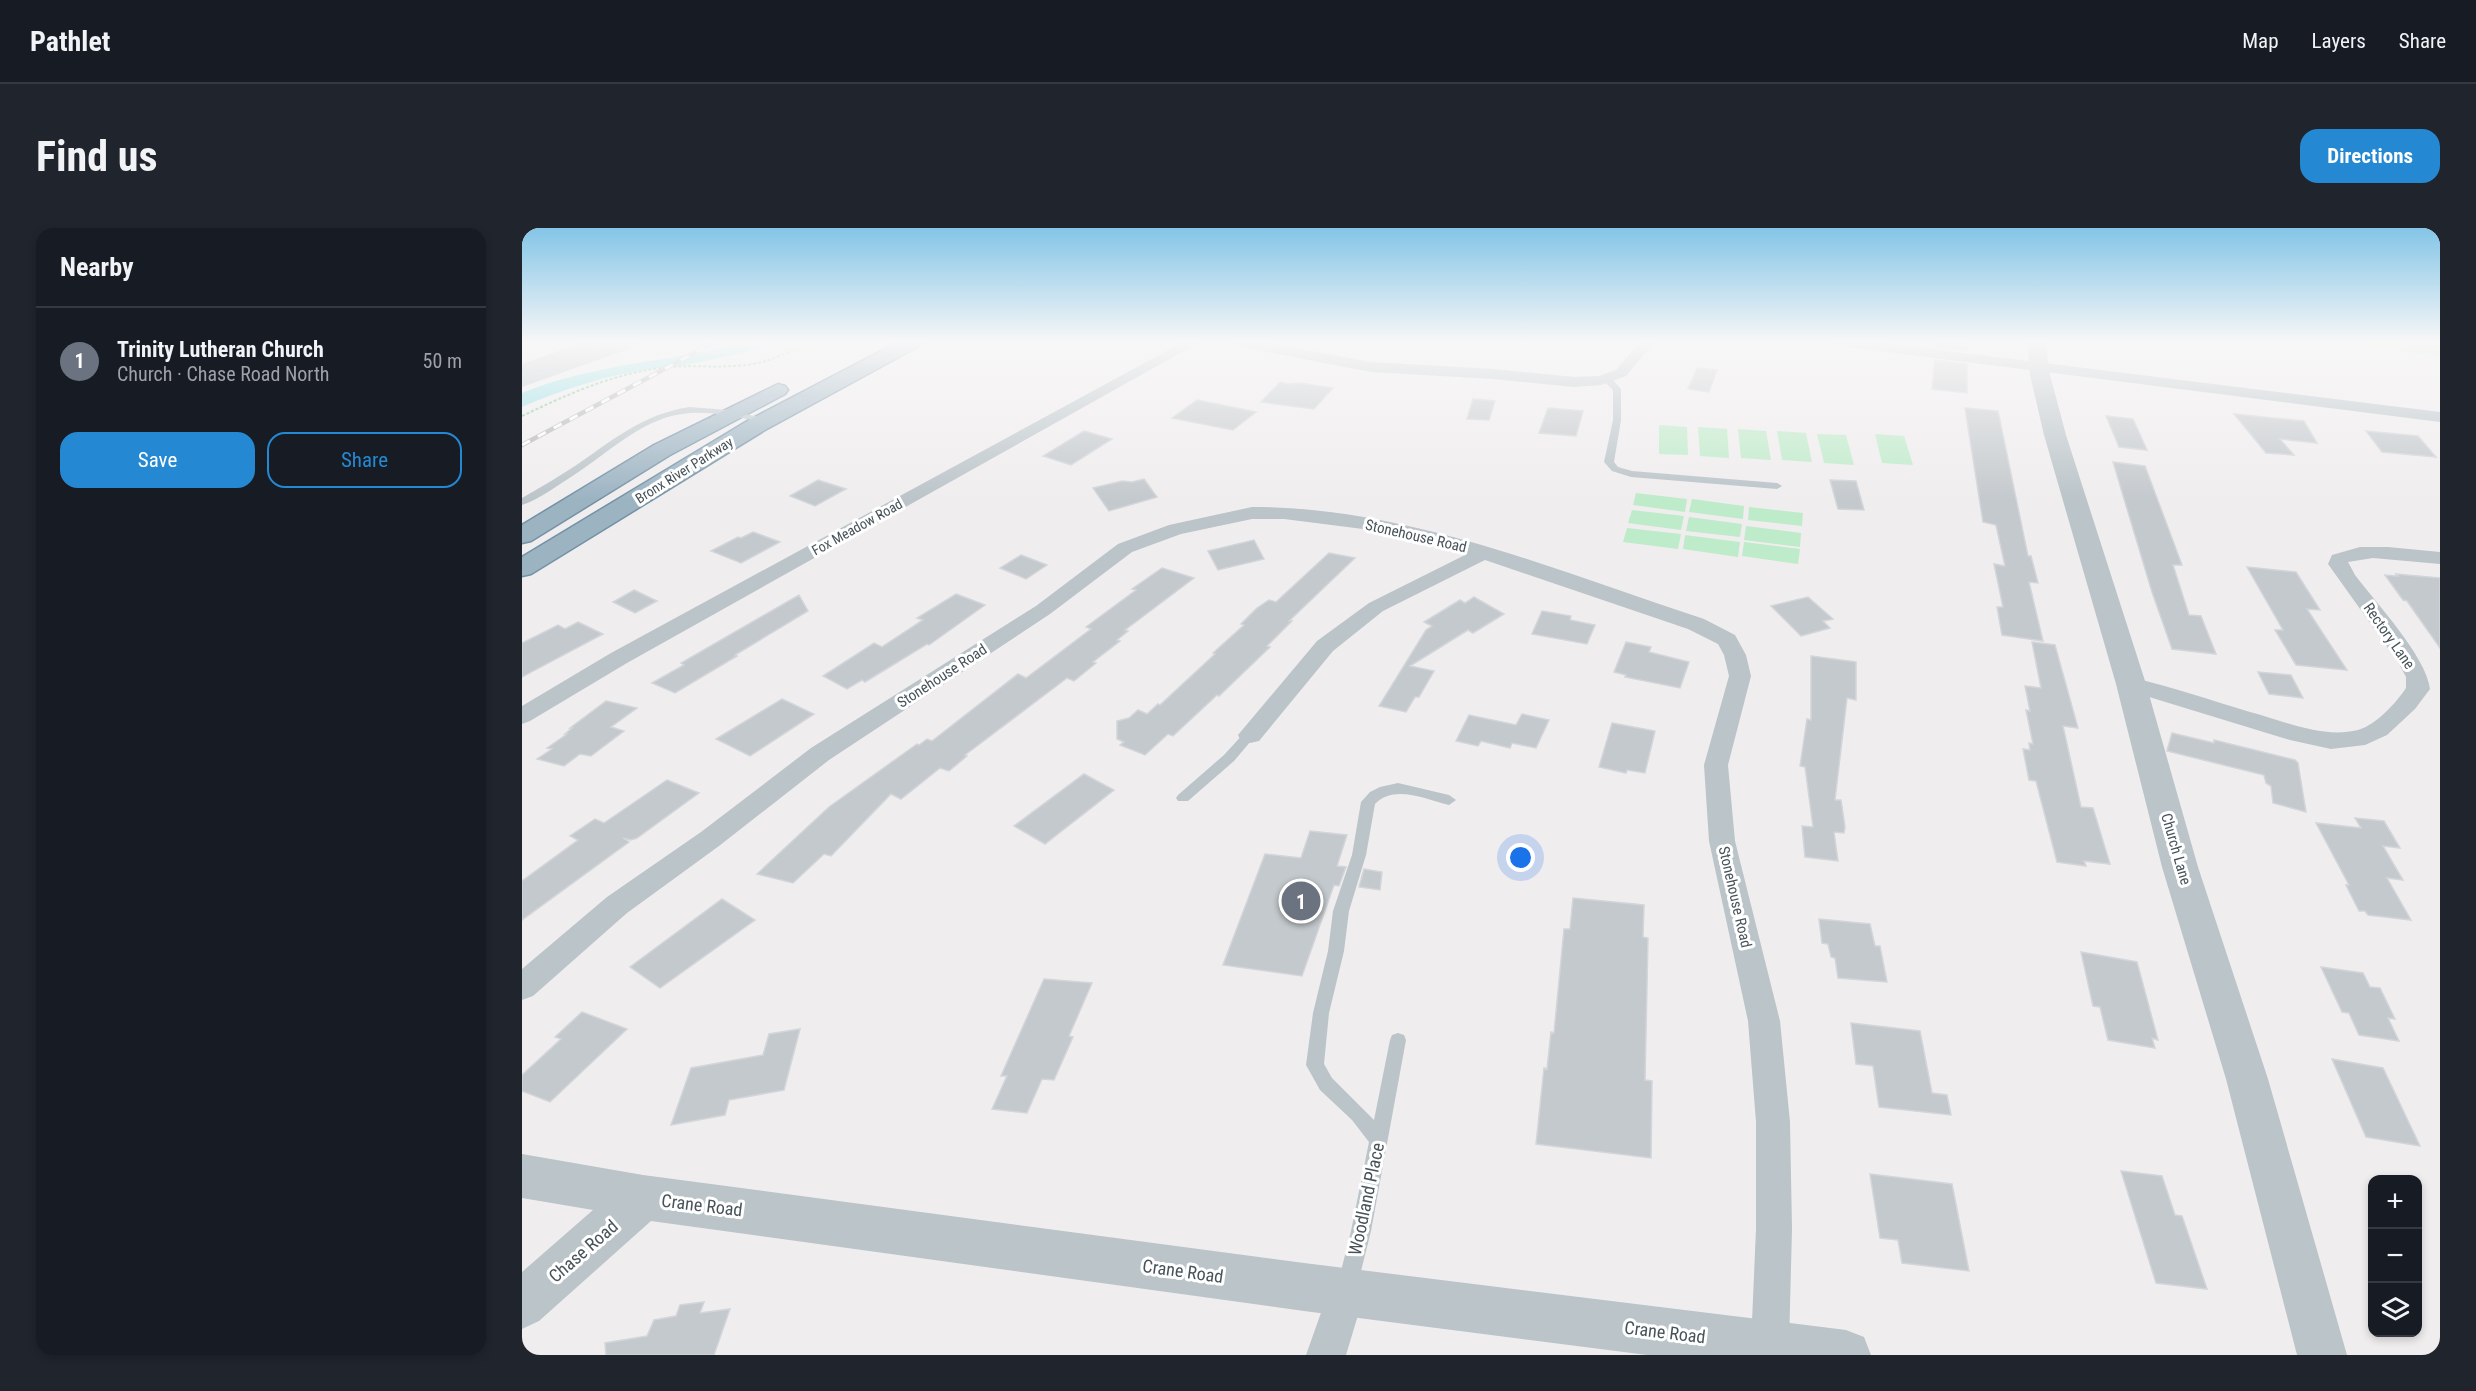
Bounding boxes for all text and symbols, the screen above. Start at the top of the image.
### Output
text: Pathlet [30,25,110,58]
text: Map [2242,29,2279,53]
text: Layers [2312,29,2366,53]
text: Share [2399,29,2446,53]
button: Directions [2300,129,2440,183]
text: Find us [36,132,157,181]
text: Nearby [60,252,134,282]
text: Trinity Lutheran Church [117,337,324,362]
text: 1 [74,349,85,373]
text: 50 m [423,349,462,373]
text: Church · Chase Road North [117,362,330,386]
button: Save [60,432,255,488]
button: Share [267,432,462,488]
street label: Bronx River Parkway [632,433,736,506]
street label: Fox Meadow Road [809,496,905,558]
street label: Stonehouse Road [1364,516,1468,556]
street label: Rectory Lane [2360,599,2418,673]
street label: Stonehouse Road [894,640,990,712]
street label: Church Lane [2157,811,2195,887]
your location [1506,843,1535,872]
street label: Stonehouse Road [1715,845,1755,949]
pin: 1 [1282,878,1320,924]
street label: Woodland Place [1344,1141,1388,1257]
map controls [2368,1175,2422,1337]
button: + [2368,1175,2422,1229]
street label: Crane Road [660,1190,744,1220]
street label: Chase Road [544,1215,622,1287]
button: − [2368,1229,2422,1283]
street label: Crane Road [1141,1255,1225,1287]
button: layers [2368,1283,2422,1337]
street label: Crane Road [1623,1317,1707,1347]

